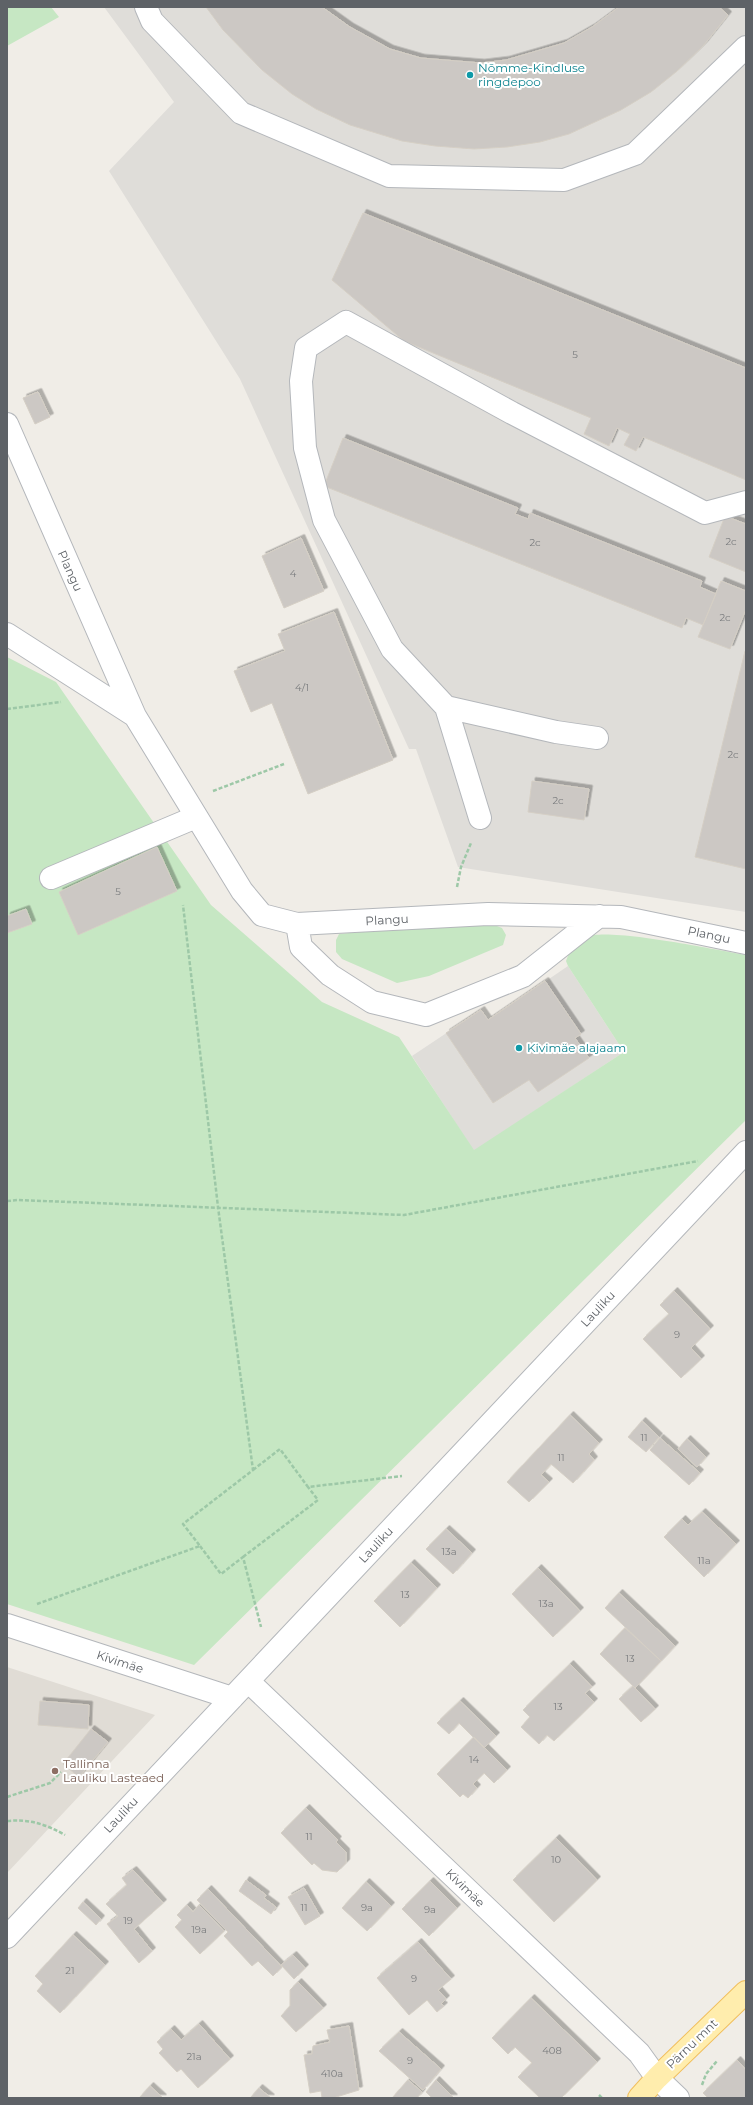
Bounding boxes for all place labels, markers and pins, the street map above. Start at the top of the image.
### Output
place label: Nõmme-Kindluse ringdepoo [478,60,585,89]
marker: Nõmme-Kindluse ringdepoo [465,70,475,80]
place label: Kivimäe alajaam [527,1040,626,1055]
marker: Kivimäe alajaam [514,1043,524,1053]
place label: Tallinna Lauliku Lasteaed [63,1756,164,1785]
marker: Tallinna Lauliku Lasteaed [50,1766,60,1776]

